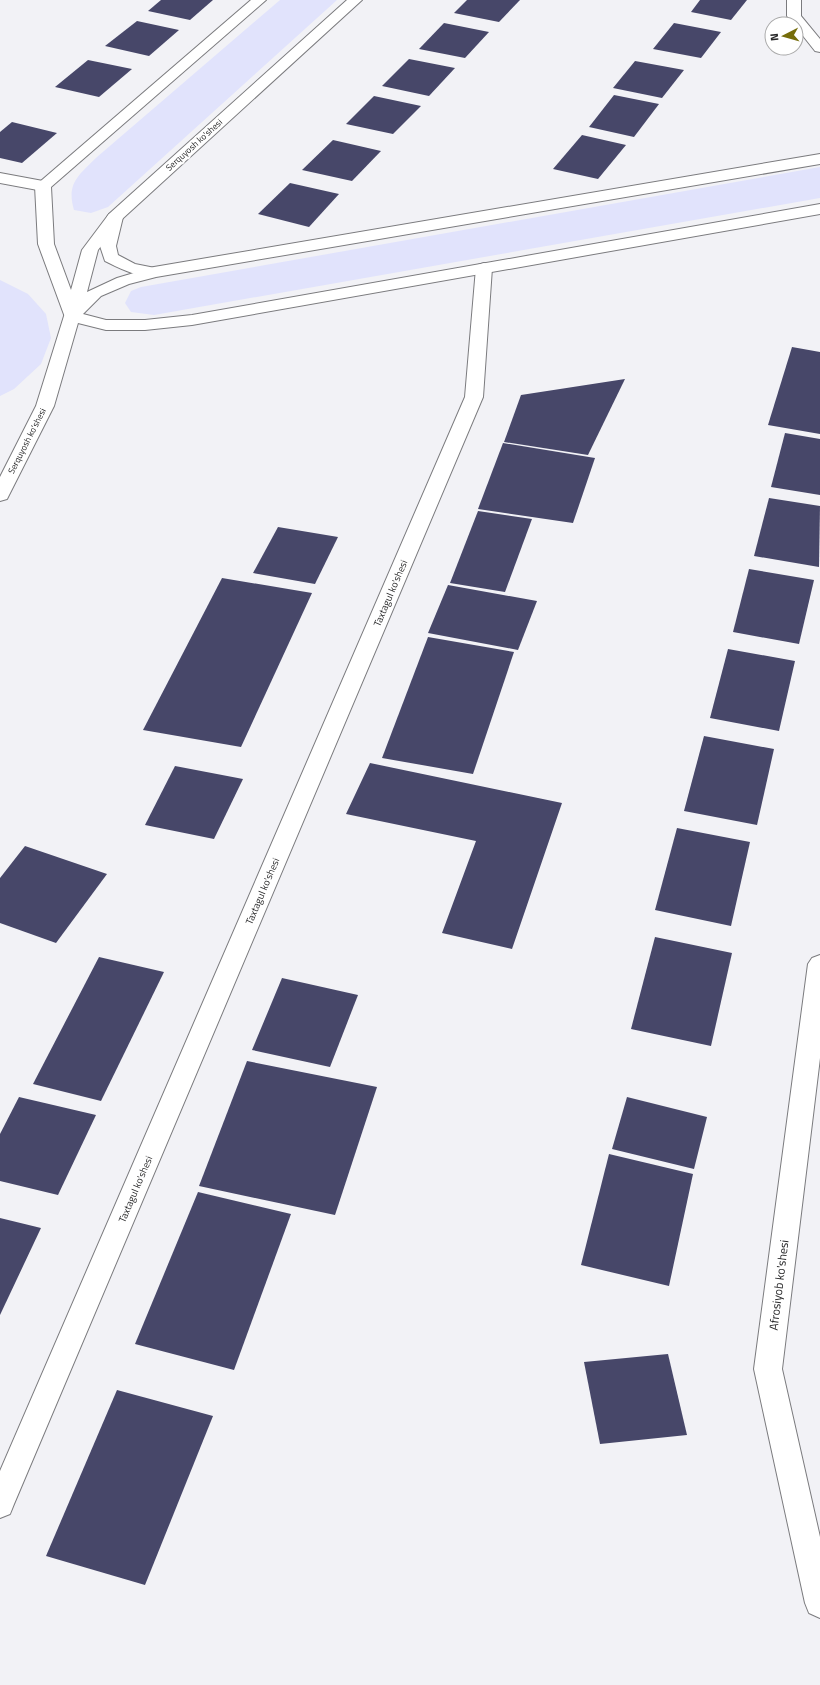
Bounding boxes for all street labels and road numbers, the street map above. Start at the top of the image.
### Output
street label: Serquyosh ko'shesi [162,116,225,174]
street label: Serquyosh ko'shesi [4,406,49,476]
street label: Taxtagul ko'shesi [370,558,411,629]
street label: Taxtagul ko'shesi [242,856,283,927]
street label: Taxtagul ko'shesi [115,1154,156,1225]
street label: Afrosiyob ko'shesi [764,1239,793,1331]

